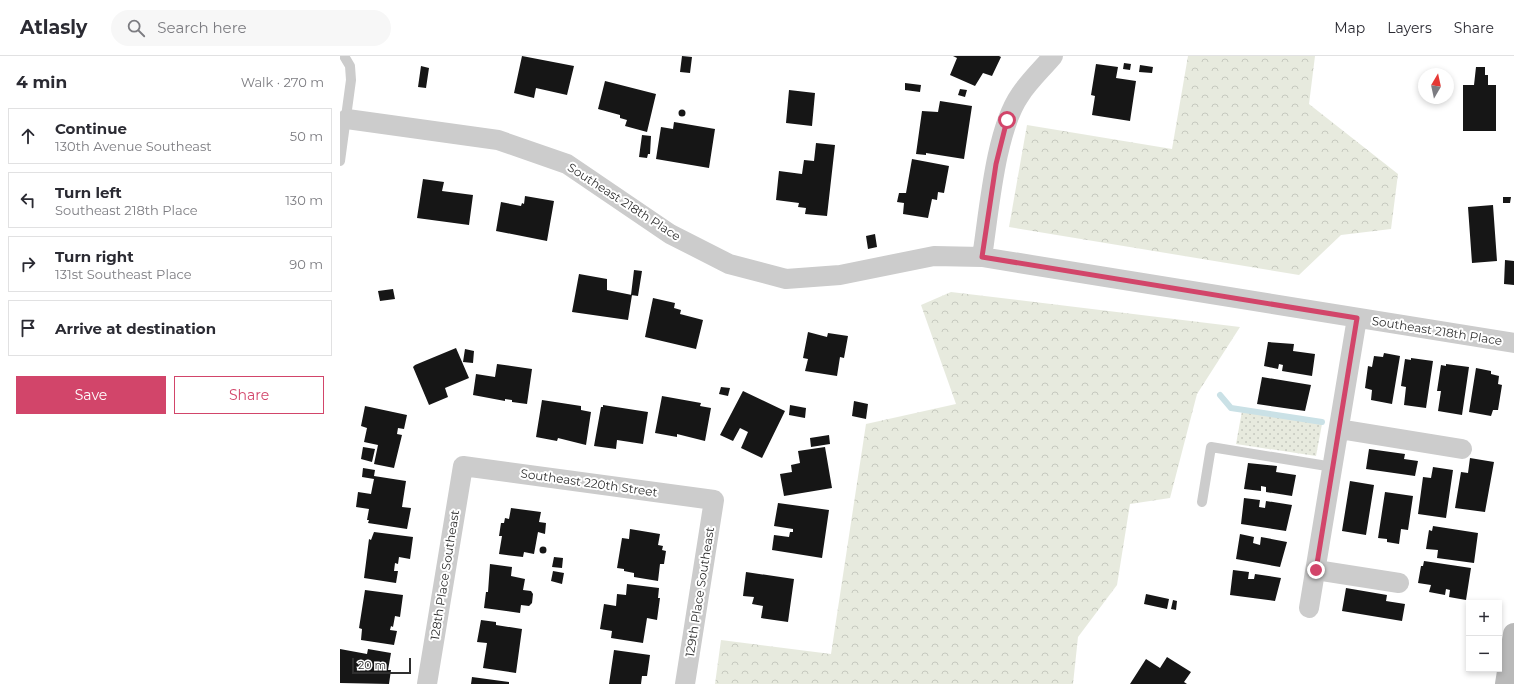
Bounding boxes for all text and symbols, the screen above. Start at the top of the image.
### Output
search box [111,10,391,46]
text: Atlasly [20,16,87,39]
icon: search [125,17,147,39]
text: Search here [157,18,247,37]
text: Map [1334,19,1365,37]
text: Layers [1387,19,1432,37]
text: Share [1454,19,1494,37]
north arrow [1418,68,1454,104]
text: 4 min [16,72,67,92]
text: Walk · 270 m [241,74,324,90]
route start [998,111,1016,129]
text: Continue [55,119,127,138]
icon: ahead [17,125,39,147]
text: 50 m [290,128,323,144]
text: 130th Avenue Southeast [55,138,212,154]
street label: Southeast 218th Place [565,159,684,244]
text: Turn left [55,183,122,202]
icon: left [17,189,39,211]
text: 130 m [285,192,323,208]
text: Southeast 218th Place [55,202,198,218]
text: Turn right [55,247,134,266]
icon: right [17,253,39,275]
text: 90 m [289,256,323,272]
text: 131st Southeast Place [55,266,192,282]
street label: Southeast 218th Place [1371,313,1503,348]
icon: arrive [17,317,39,339]
text: Arrive at destination [55,319,216,338]
button: Save [16,376,166,414]
button: Share [174,376,324,414]
street label: Southeast 220th Street [520,465,659,500]
street label: 128th Place Southeast [427,509,462,641]
street label: 129th Place Southeast [682,526,717,658]
route end [1307,561,1325,579]
map controls [1466,600,1502,672]
button: + [1466,600,1502,636]
button: − [1466,636,1502,672]
scale bar [352,656,411,675]
text: 20 m [358,658,386,672]

